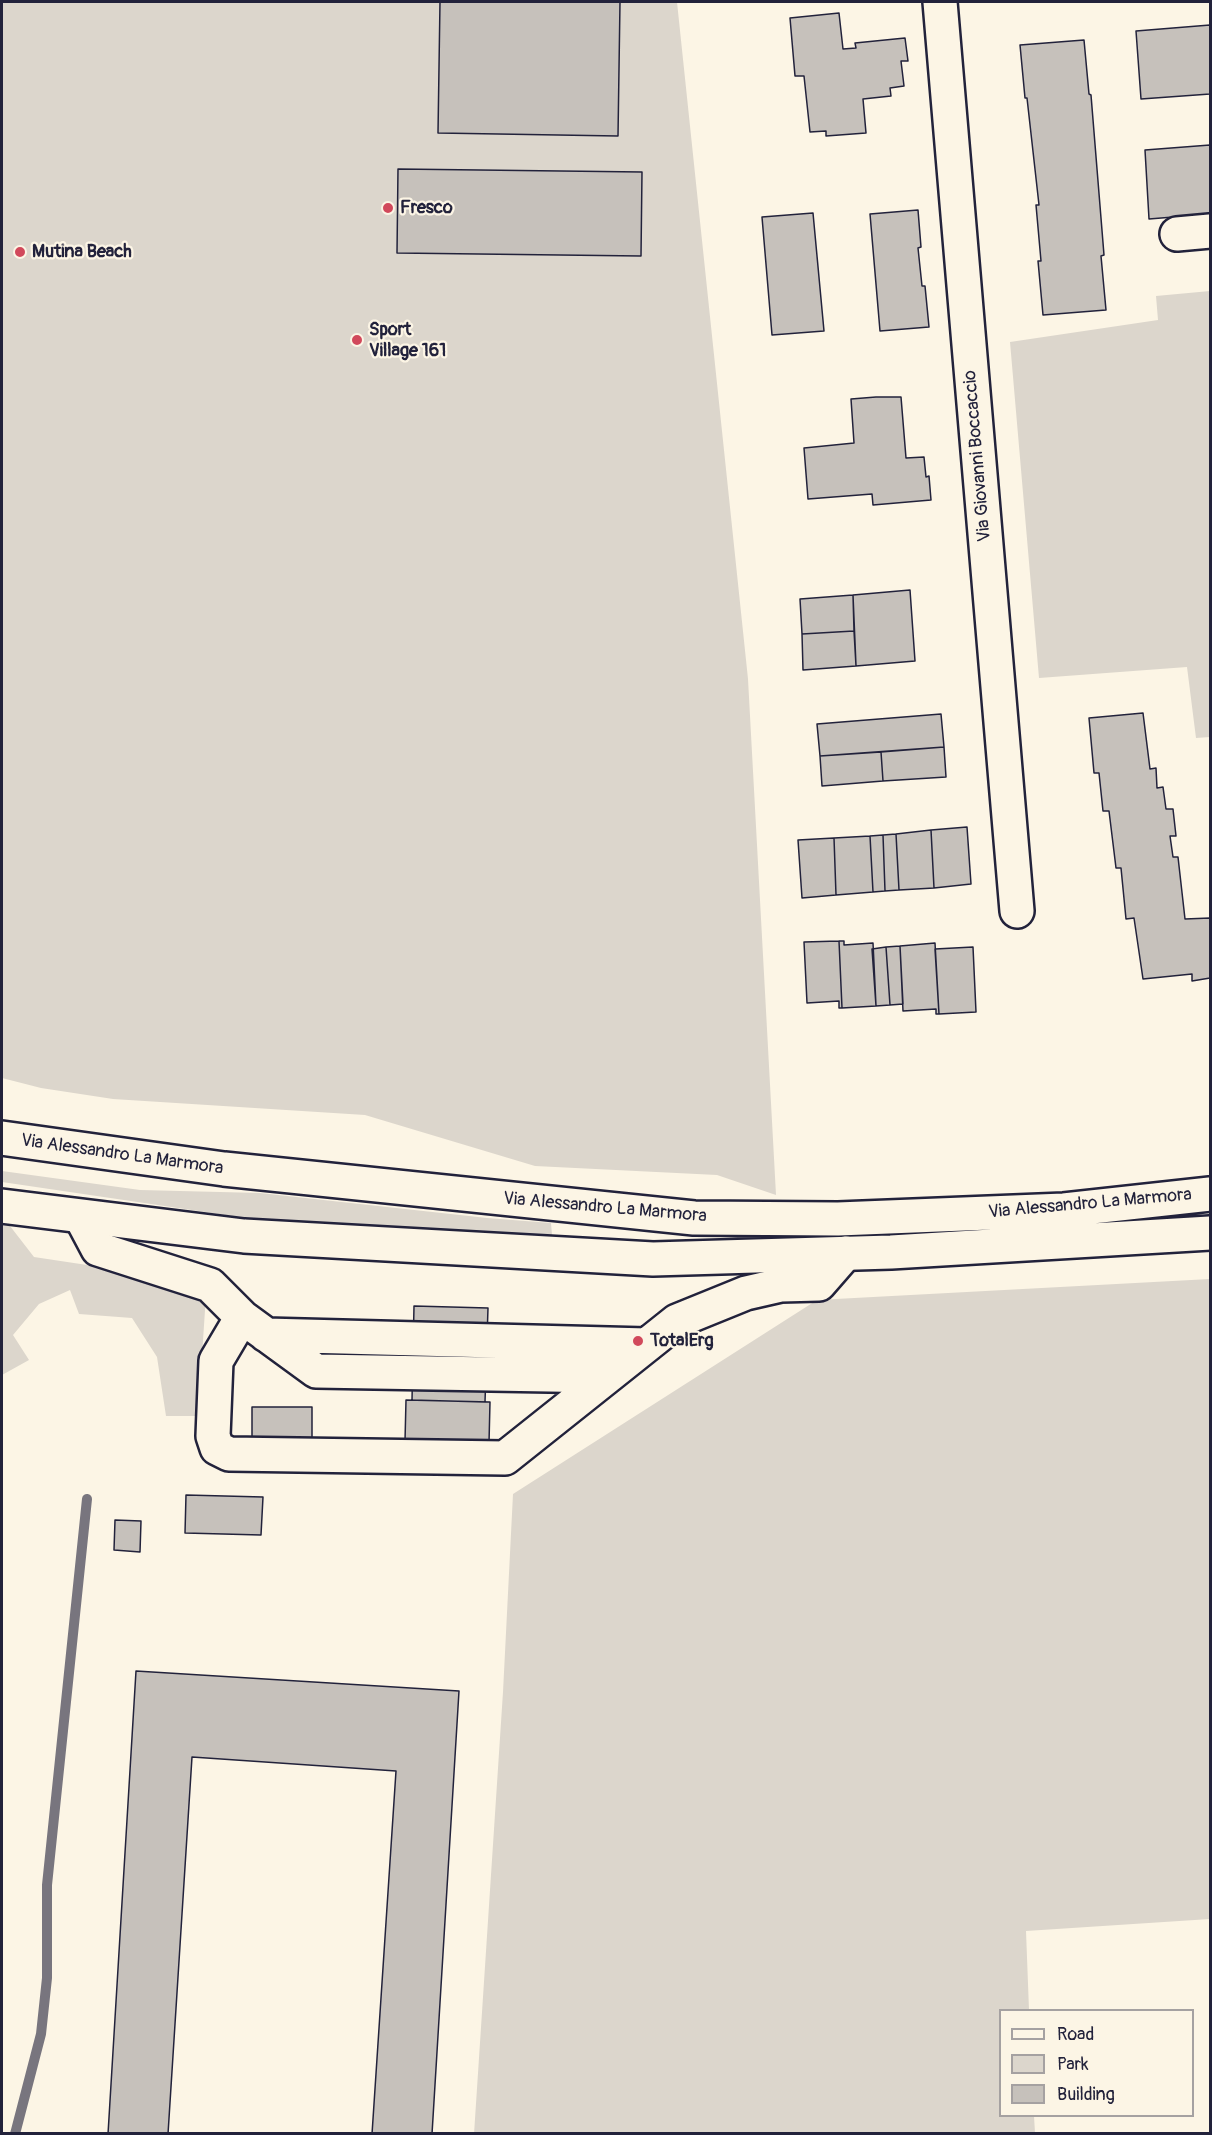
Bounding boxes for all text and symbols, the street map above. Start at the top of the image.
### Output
place label: Fresco [400,197,453,219]
marker: Fresco [381,201,395,215]
place label: Mutina Beach [32,241,132,263]
marker: Mutina Beach [13,245,27,259]
place label: Sport Village 161 [369,319,446,362]
marker: Sport Village 161 [350,333,364,347]
street label: Via Giovanni Boccaccio [960,369,996,543]
street label: Via Alessandro La Marmora [19,1130,225,1180]
street label: Via Alessandro La Marmora [987,1184,1193,1224]
street label: Via Alessandro La Marmora [502,1188,708,1228]
place label: TotalErg [650,1330,714,1352]
marker: TotalErg [631,1334,645,1348]
legend [999,2009,1194,2117]
text: Road [1057,2023,1094,2046]
text: Park [1057,2053,1089,2076]
text: Building [1057,2083,1115,2106]

